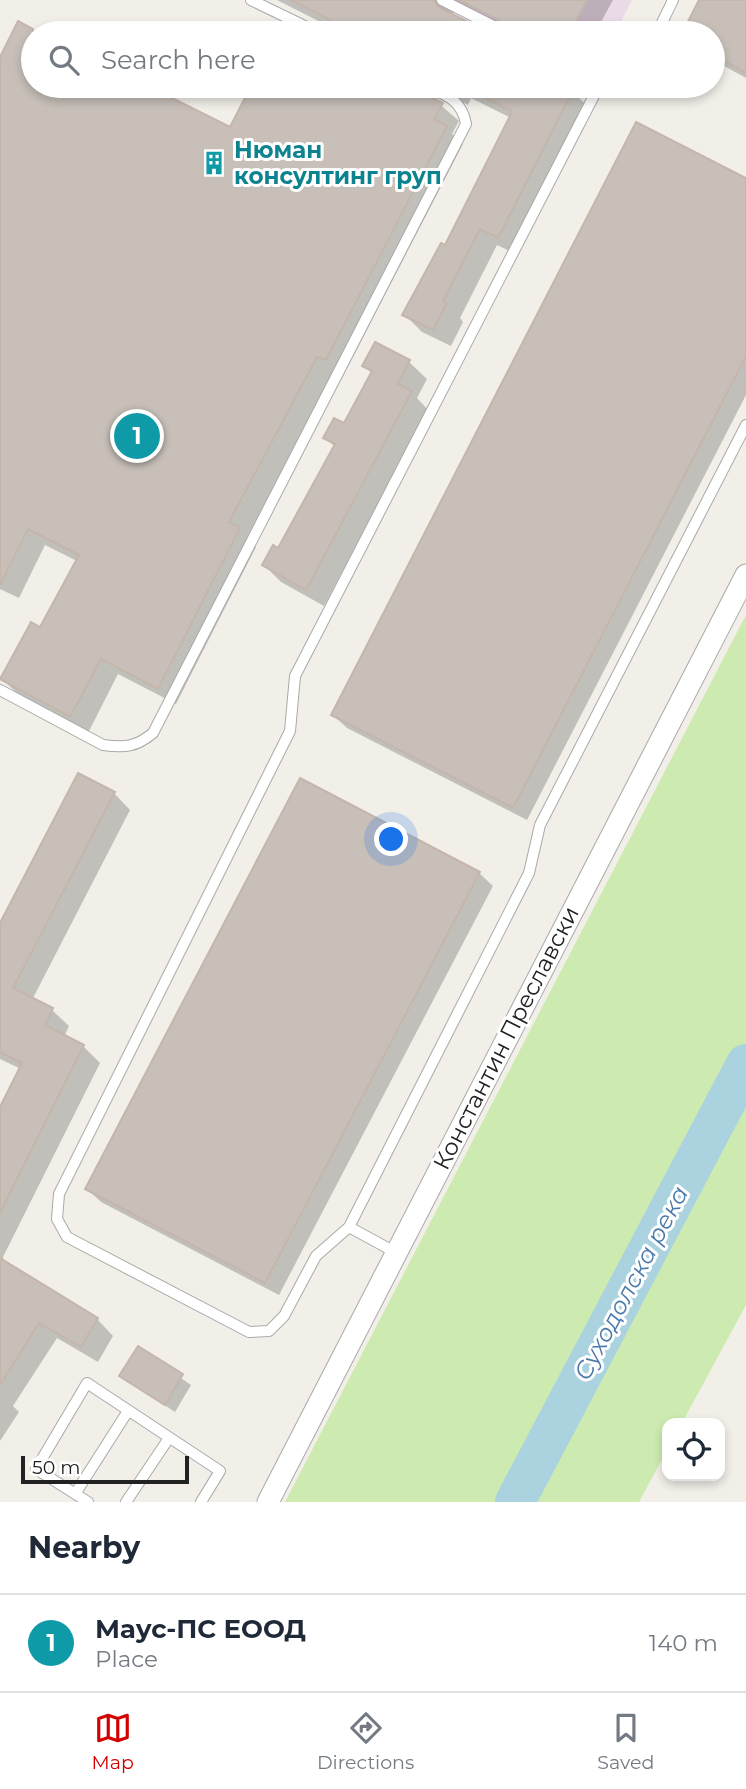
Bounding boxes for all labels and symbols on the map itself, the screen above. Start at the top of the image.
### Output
place label: Нюман консултинг груп [234,136,442,190]
building icon: Нюман консултинг груп [200,149,228,177]
pin: 1 [114,410,160,462]
your location [374,822,408,856]
street label: Константин Преславски [427,902,585,1174]
water label: Суходолска река [568,1181,694,1385]
scale bar [21,1453,189,1485]

